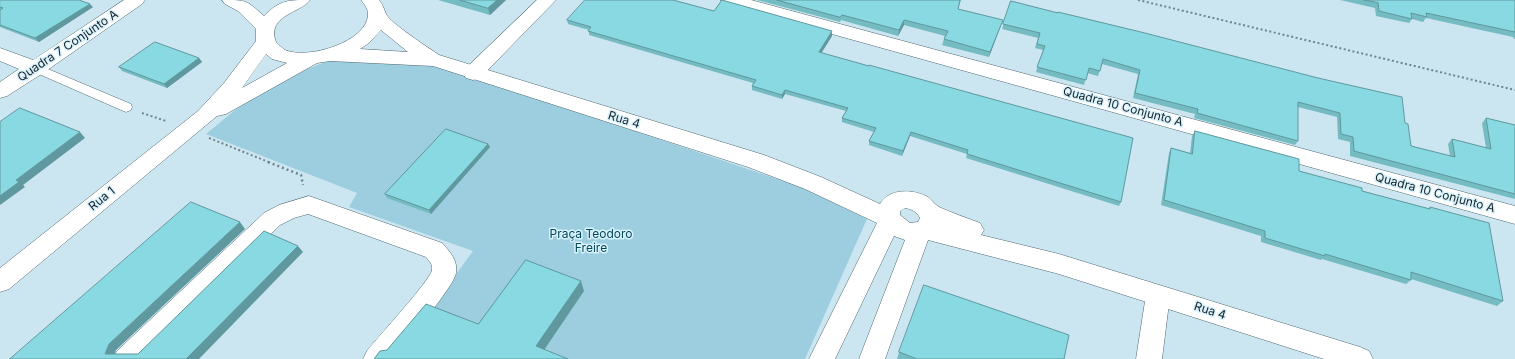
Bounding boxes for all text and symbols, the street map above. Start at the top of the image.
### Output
street label: Quadra 7 Conjunto A [15,7,121,85]
street label: Quadra 10 Conjunto A [1061,84,1185,130]
street label: Rua 4 [606,108,642,132]
street label: Quadra 10 Conjunto A [1373,170,1497,216]
street label: Rua 1 [86,184,118,214]
park label: Praça Teodoro Freire [549,227,633,255]
street label: Rua 4 [1192,299,1228,323]

